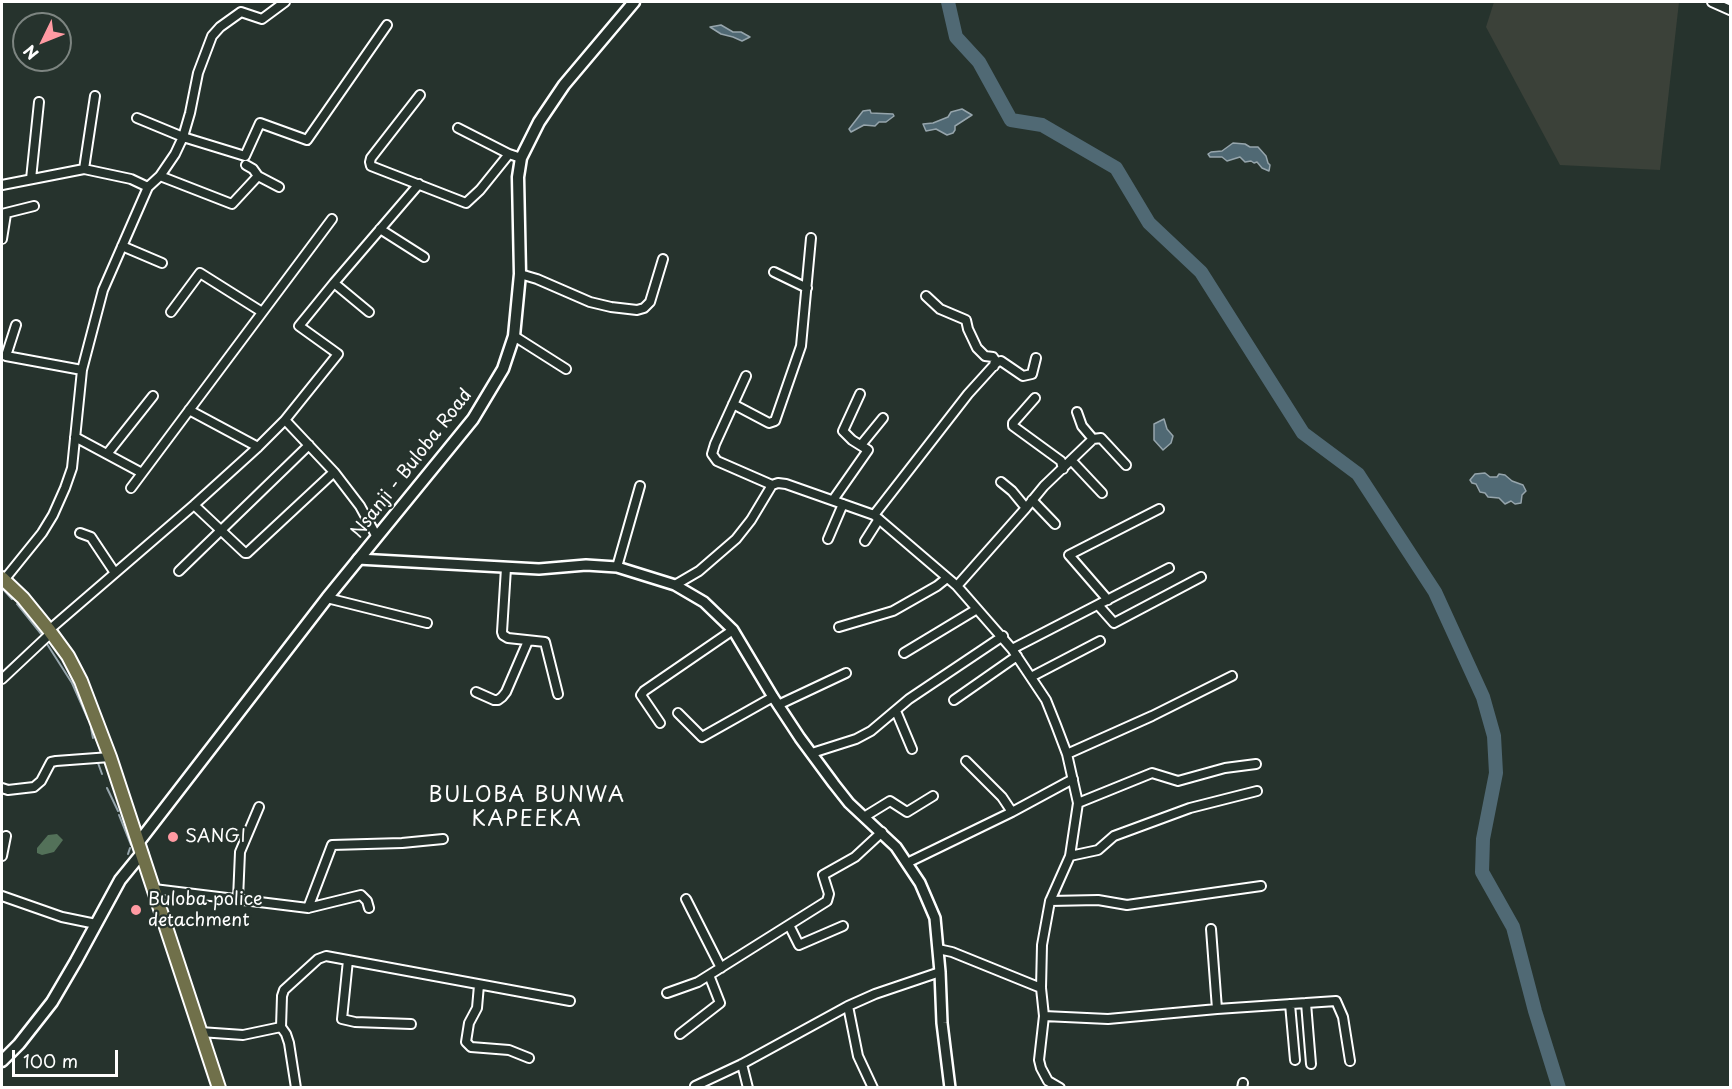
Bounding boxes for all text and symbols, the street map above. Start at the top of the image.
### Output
north arrow [12,12,72,72]
text: N [17,40,43,66]
street label: Nsanji - Buloba Road [347,385,477,543]
district label: BULOBA BUNWA KAPEEKA [427,783,627,833]
place label: SANGI [185,826,246,848]
marker: SANGI [166,830,180,844]
place label: Buloba police detachment [148,889,263,932]
marker: Buloba police detachment [129,903,143,917]
scale bar [15,1038,122,1076]
text: 100 m [23,1047,78,1074]

